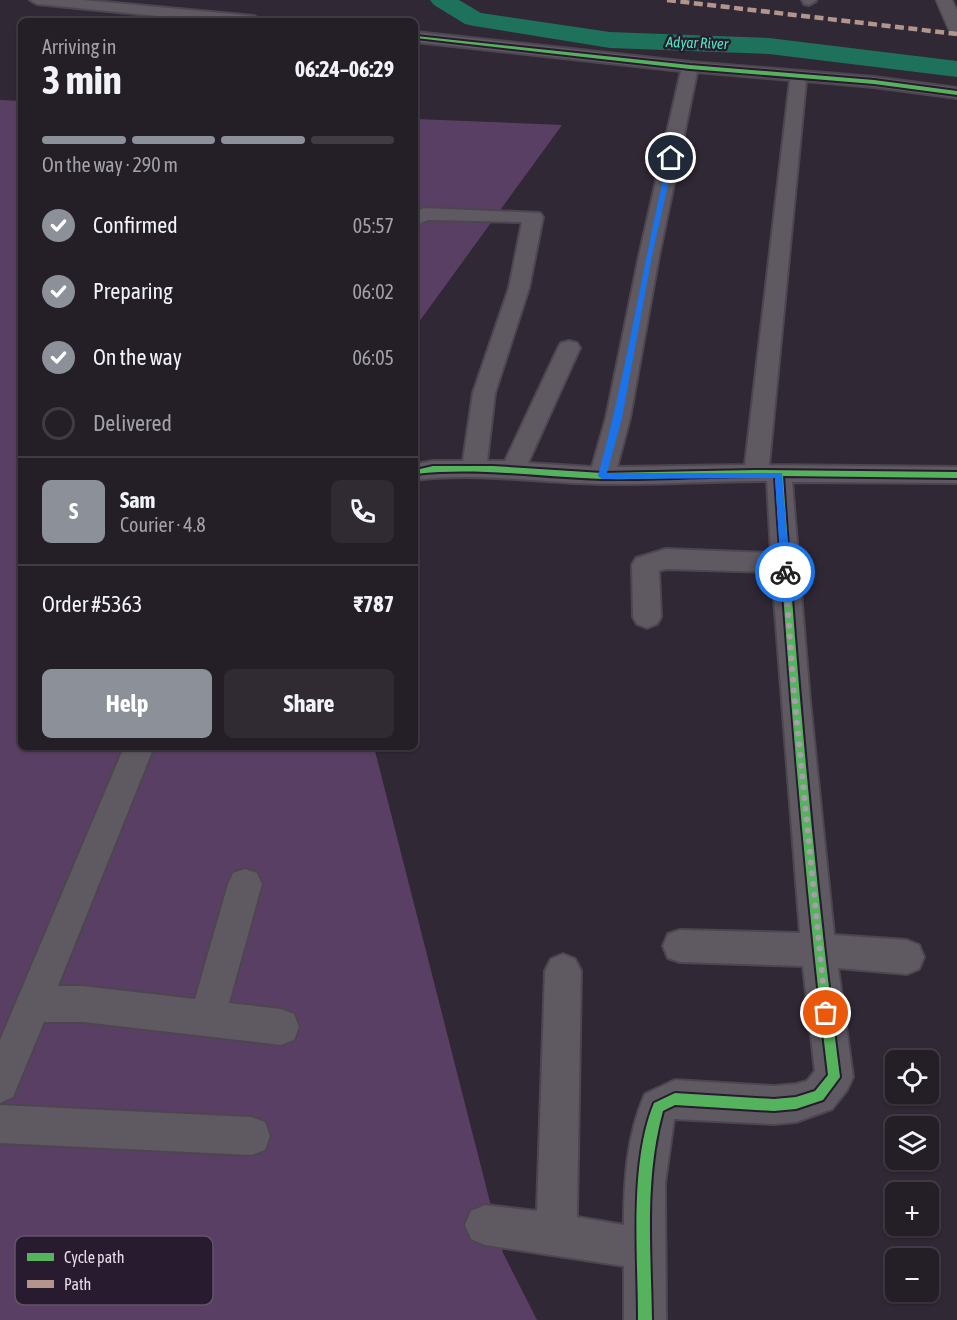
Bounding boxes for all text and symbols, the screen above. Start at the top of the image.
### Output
water label: Adyar River [665,33,729,52]
text: Arriving in [42,35,116,58]
text: 06:24–06:29 [295,56,394,82]
text: 3 min [42,58,122,102]
pin [645,132,696,183]
icon: home [654,141,687,174]
text: On the way · 290 m [42,153,178,176]
icon: check [42,209,75,242]
text: Confirmed [93,212,178,238]
text: 05:57 [353,214,394,237]
icon: check [42,275,75,308]
text: Preparing [93,278,173,304]
text: 06:02 [352,280,394,303]
icon: check [42,341,75,374]
text: On the way [93,344,182,370]
text: 06:05 [352,346,394,369]
text: Delivered [93,410,172,436]
button: phone [331,480,394,543]
text: Sam [120,487,155,513]
text: S [69,498,78,524]
text: Courier · 4.8 [120,513,206,536]
courier [755,542,815,602]
icon: bike [769,556,802,589]
text: Order #5363 [42,591,142,617]
text: ₹787 [354,591,394,617]
button: Help [42,669,212,738]
button: Share [224,669,394,738]
pin [800,987,851,1038]
icon: bag [809,996,842,1029]
map controls [885,1050,939,1302]
button: locate [885,1050,939,1104]
button: layers [885,1116,939,1170]
button: + [885,1182,939,1236]
legend [15,1236,213,1305]
text: Cycle path [64,1248,124,1267]
button: − [885,1248,939,1302]
text: Path [64,1275,91,1293]

